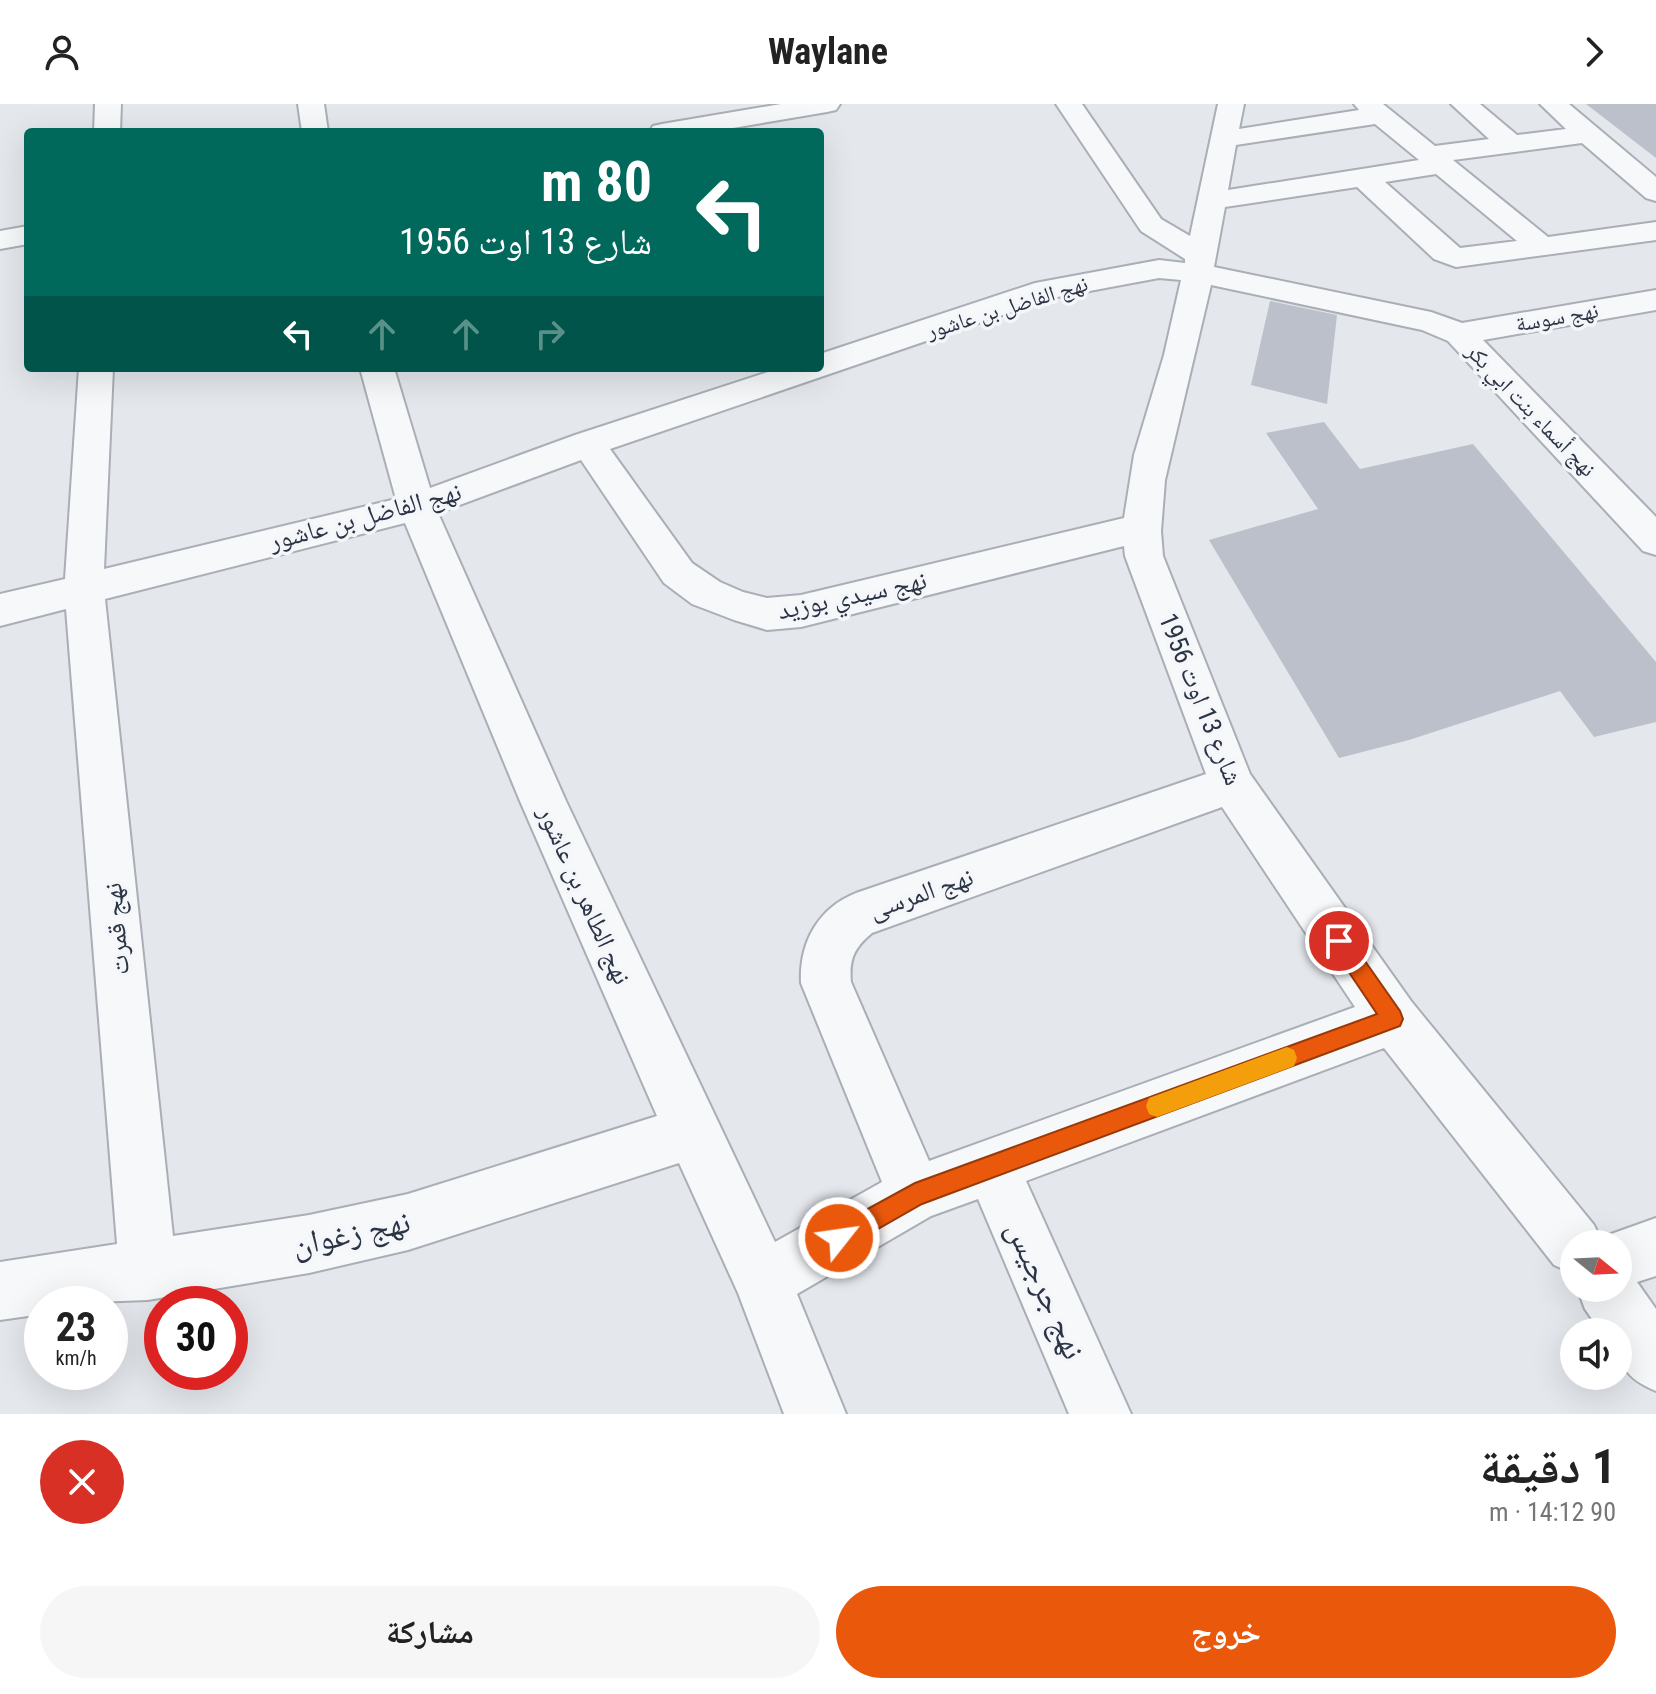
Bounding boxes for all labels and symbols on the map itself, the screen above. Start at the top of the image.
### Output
street label: نهج الفاضل بن عاشور [922,271,1091,345]
street label: نهج سوسة [1514,297,1600,338]
street label: نهج أسماء بنت ابي بكر [1457,337,1601,485]
street label: نهج الفاضل بن عاشور [265,476,465,558]
street label: نهج سيدي بوزيد [775,565,931,631]
street label: شارع 13 اوت 1956 [1152,609,1249,790]
street label: نهج الطاهر بن عاشور [530,800,638,990]
street label: نهج المرسى [865,861,978,927]
street label: نهج قمرت [97,881,137,976]
pin [1305,907,1373,975]
position arrow [797,1196,881,1280]
street label: نهج زغوان [289,1202,414,1265]
street label: نهج جرجيس [998,1215,1093,1365]
north arrow [1560,1230,1632,1302]
speed limit sign: 30 [144,1286,248,1390]

